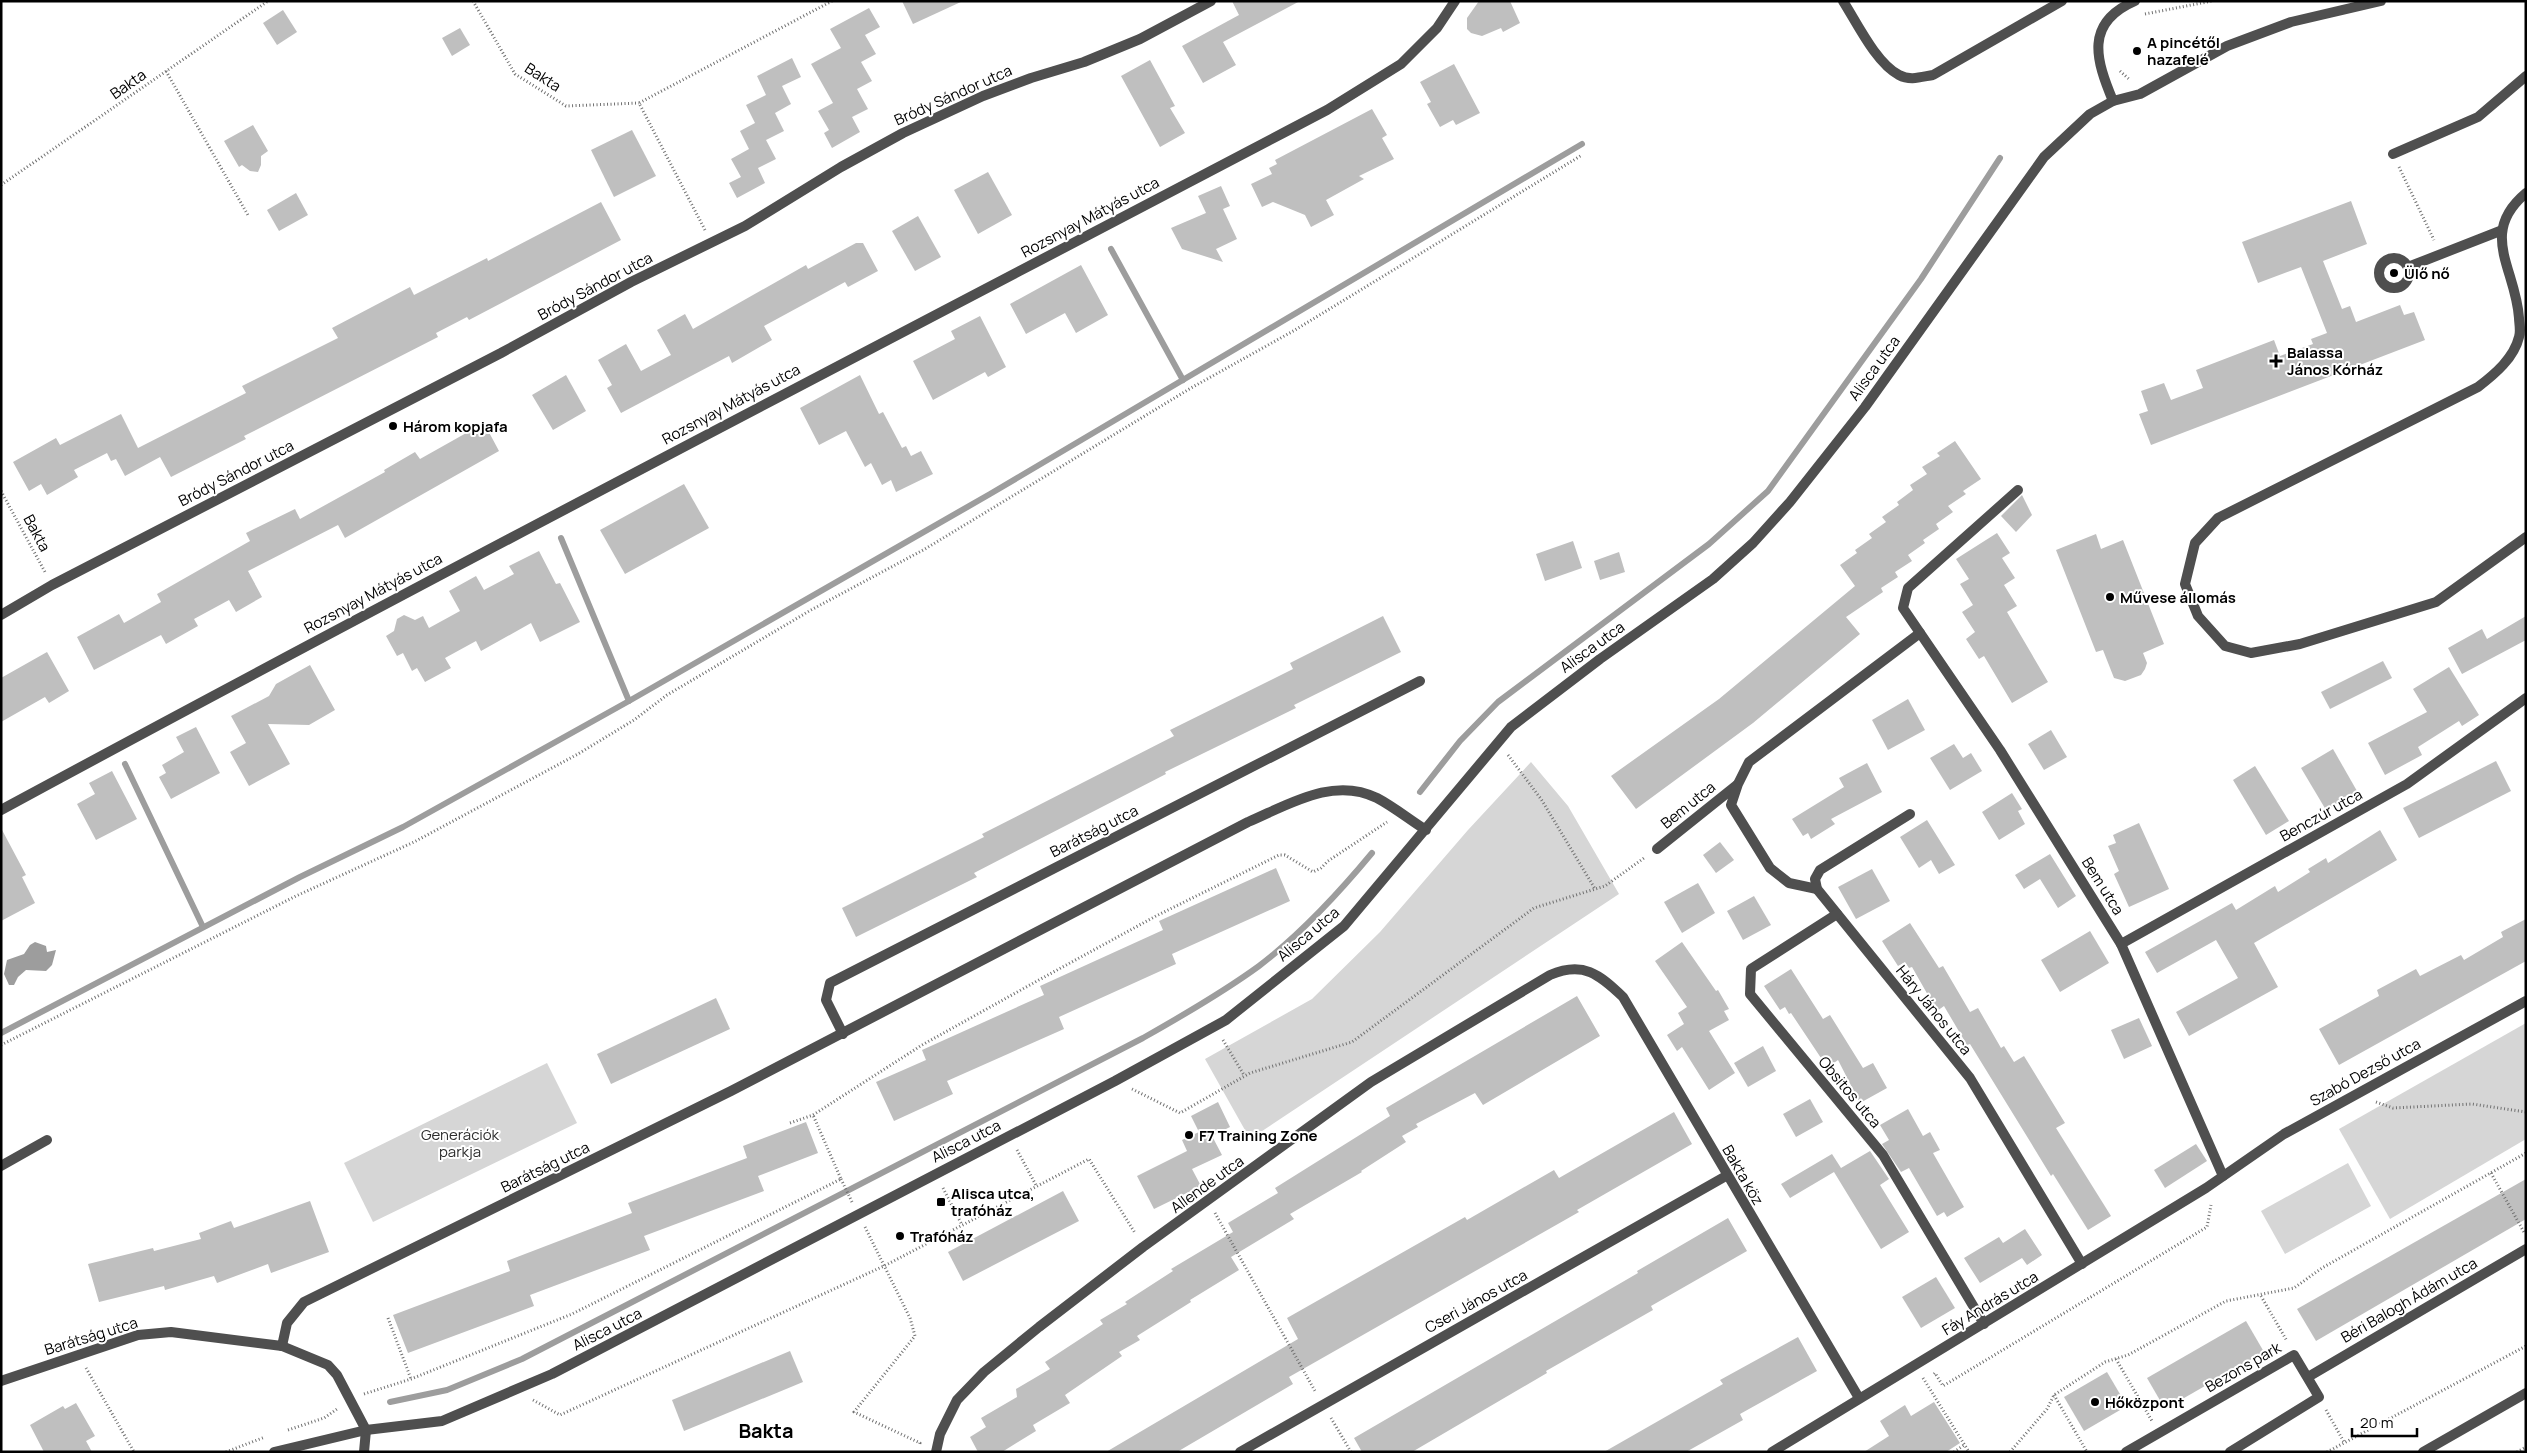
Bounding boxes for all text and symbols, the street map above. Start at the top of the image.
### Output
place label: A pincétől hazafelé [2147,32,2220,70]
marker: A pincétől hazafelé [2131,45,2143,57]
street label: Bakta [521,57,565,97]
street label: Bródy Sándor utca [891,60,1015,130]
street label: Bakta [106,64,150,104]
street label: Rozsnyay Mátyás utca [1017,172,1163,262]
street label: Bródy Sándor utca [534,247,656,325]
place label: Ülő nő [2404,263,2450,284]
marker: Ülő nő [2388,267,2400,279]
street label: Alisca utca [1843,331,1905,405]
place label: Balassa János Kórház [2287,342,2383,380]
marker: Balassa János Kórház [2269,354,2283,368]
street label: Rozsnyay Mátyás utca [658,359,804,449]
place label: Három kopjafa [403,416,508,437]
marker: Három kopjafa [387,420,399,432]
street label: Bródy Sándor utca [175,435,297,511]
street label: Bakta [19,511,55,555]
street label: Rozsnyay Mátyás utca [300,548,446,638]
place label: Művese állomás [2120,587,2236,608]
marker: Művese állomás [2104,591,2116,603]
street label: Alisca utca [1555,616,1629,678]
street label: Bem utca [1656,776,1720,834]
street label: Benczúr utca [2276,784,2366,846]
street label: Barátság utca [1046,800,1142,862]
street label: Bem utca [2077,853,2129,919]
street label: Alisca utca [1272,902,1344,966]
street label: Háry János utca [1891,961,1977,1059]
street label: Szabó Dezső utca [2306,1033,2424,1111]
street label: Obsitos utca [1814,1052,1886,1132]
street label: Alisca utca [928,1115,1004,1167]
park label: Generációk parkja [421,1124,500,1162]
place label: F7 Training Zone [1199,1125,1318,1146]
marker: F7 Training Zone [1183,1129,1195,1141]
street label: Barátság utca [497,1136,593,1198]
street label: Bakta köz [1717,1141,1769,1209]
street label: Allende utca [1166,1150,1248,1218]
place label: Alisca utca, trafóház [951,1183,1035,1221]
marker: Alisca utca, trafóház [935,1196,947,1208]
place label: Trafóház [910,1226,973,1247]
marker: Trafóház [894,1230,906,1242]
street label: Béri Balogh Ádám utca [2337,1252,2481,1348]
street label: Cseri János utca [1421,1264,1531,1338]
street label: Fáy András utca [1938,1266,2042,1340]
street label: Alisca utca [569,1303,645,1355]
street label: Barátság utca [42,1312,140,1360]
street label: Bezons park [2201,1337,2285,1397]
place label: Hőközpont [2105,1392,2184,1413]
marker: Hőközpont [2089,1396,2101,1408]
scale bar [2352,1406,2417,1438]
text: 20 m [2360,1412,2393,1433]
district label: Bakta [738,1417,794,1444]

